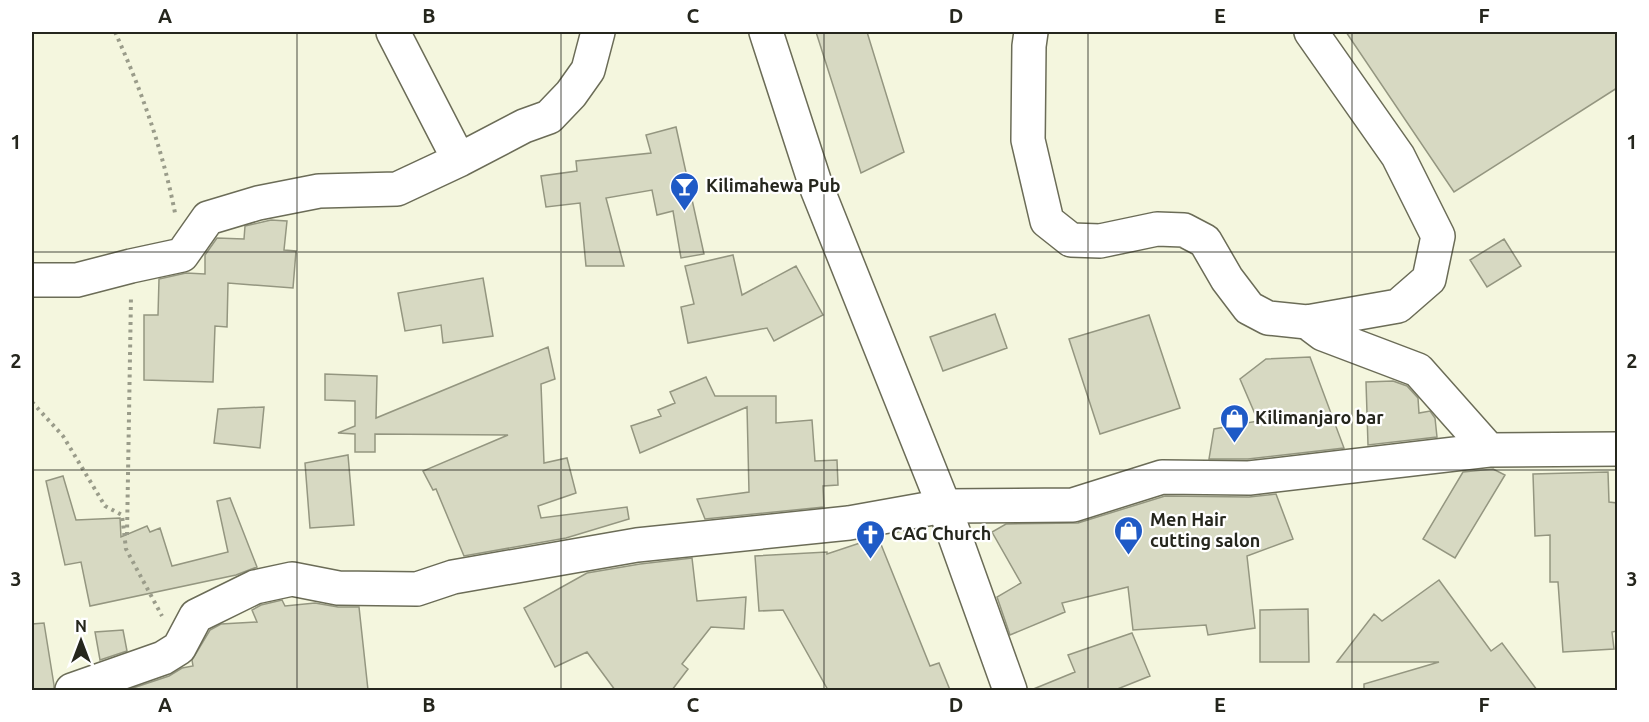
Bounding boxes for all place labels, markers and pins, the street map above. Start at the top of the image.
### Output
bar icon: Kilimahewa Pub [669,170,701,212]
place label: Kilimahewa Pub [706,175,841,195]
shop icon: Kilimanjaro bar [1218,402,1250,444]
place label: Kilimanjaro bar [1255,407,1384,427]
place label: Men Hair cutting salon [1150,509,1260,550]
shop icon: Men Hair cutting salon [1113,514,1145,556]
church icon: CAG Church [854,518,886,560]
place label: CAG Church [891,523,991,543]

